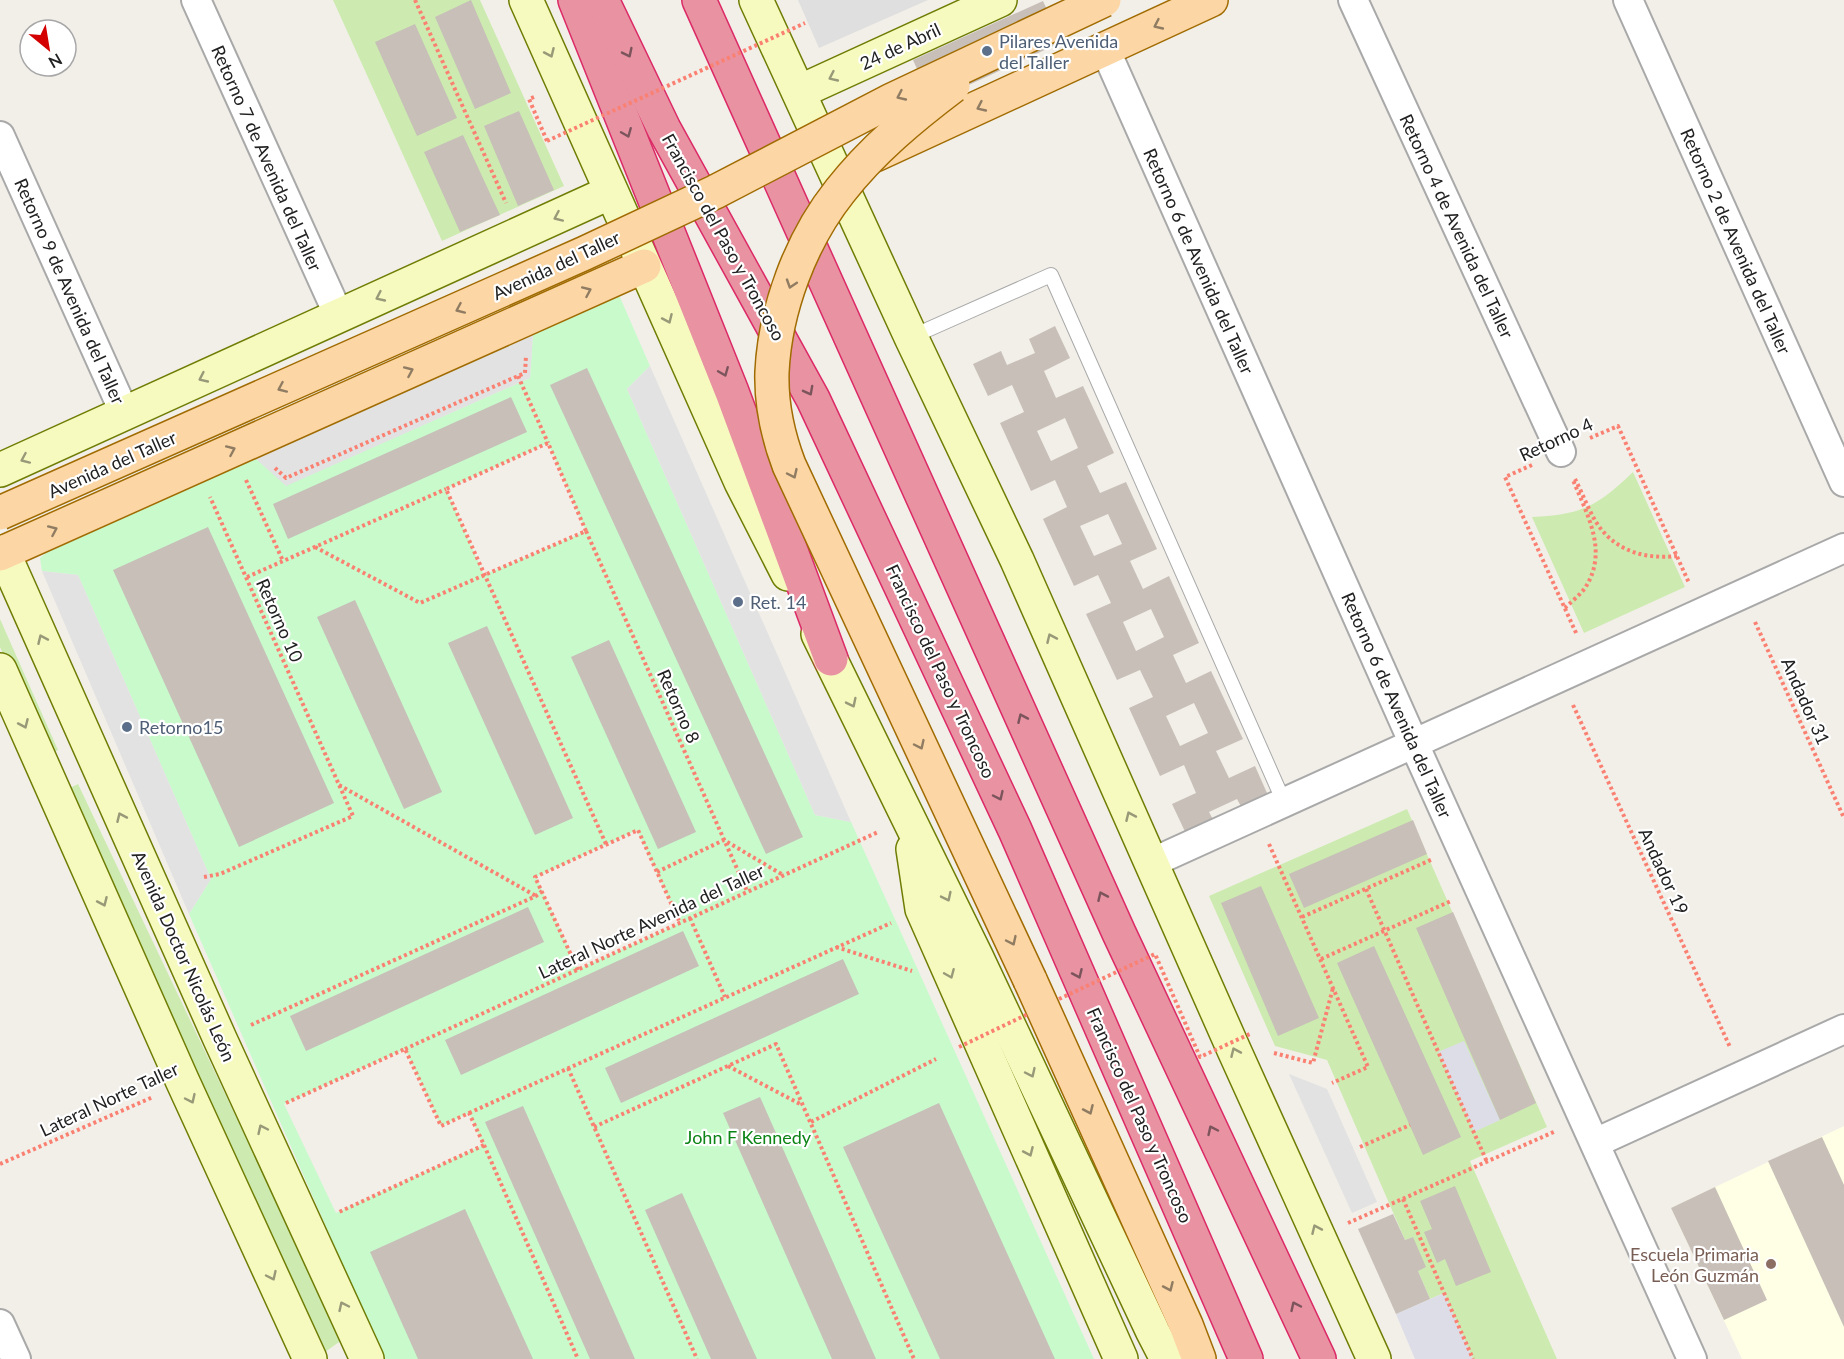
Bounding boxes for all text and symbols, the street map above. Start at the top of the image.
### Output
one-way arrow [1154,17,1165,29]
north arrow [18,18,78,78]
street label: 24 de Abril [856,18,944,74]
place label: Pilares Avenida del Taller [999,30,1118,73]
street label: Retorno 7 de Avenida del Taller [207,42,327,275]
marker: Pilares Avenida del Taller [980,44,994,58]
one-way arrow [620,46,632,57]
one-way arrow [543,47,555,58]
text: N [46,50,66,73]
one-way arrow [828,70,839,82]
one-way arrow [896,89,907,101]
one-way arrow [977,99,988,111]
street label: Retorno 4 de Avenida del Taller [1395,110,1519,342]
street label: Retorno 2 de Avenida del Taller [1676,125,1796,358]
one-way arrow [620,126,632,137]
street label: Francisco del Paso y Troncoso [658,130,790,344]
street label: Retorno 6 de Avenida del Taller [1139,145,1259,378]
street label: Retorno 9 de Avenida del Taller [10,175,130,408]
one-way arrow [553,209,564,221]
street label: Avenida del Taller [489,226,624,304]
one-way arrow [786,278,798,289]
one-way arrow [581,287,592,299]
one-way arrow [375,289,386,301]
one-way arrow [456,302,467,314]
one-way arrow [660,313,672,324]
one-way arrow [717,365,729,376]
one-way arrow [403,366,414,378]
one-way arrow [198,371,209,383]
one-way arrow [277,381,288,393]
one-way arrow [802,385,813,396]
street label: Retorno 4 [1516,412,1596,466]
street label: Avenida del Taller [44,426,180,502]
one-way arrow [225,446,236,458]
one-way arrow [21,452,32,464]
one-way arrow [786,467,798,478]
one-way arrow [47,525,58,537]
street label: Francisco del Paso y Troncoso [882,561,1000,781]
street label: Retorno 10 [252,575,308,665]
street label: Retorno 6 de Avenida del Taller [1337,589,1457,822]
place label: Ret. 14 [750,591,806,613]
marker: Ret. 14 [731,595,745,609]
one-way arrow [1047,633,1059,644]
one-way arrow [37,634,49,645]
street label: Andador 31 [1777,654,1835,748]
street label: Retorno 8 [653,666,705,746]
one-way arrow [845,697,857,708]
one-way arrow [1017,714,1029,725]
place label: Retorno15 [139,716,223,738]
one-way arrow [17,717,29,728]
marker: Retorno15 [120,720,134,734]
one-way arrow [913,739,925,750]
one-way arrow [992,789,1004,800]
one-way arrow [1125,811,1137,822]
one-way arrow [116,812,128,823]
street label: Andador 19 [1634,824,1694,918]
street label: Avenida Doctor Nicolás León [128,847,240,1065]
street label: Lateral Norte Avenida del Taller [535,859,768,983]
one-way arrow [940,891,952,902]
one-way arrow [1097,891,1109,902]
one-way arrow [96,895,108,906]
one-way arrow [1005,934,1017,945]
one-way arrow [943,968,955,979]
one-way arrow [1071,968,1083,979]
street label: Francisco del Paso y Troncoso [1082,1004,1198,1226]
one-way arrow [1230,1047,1242,1058]
street label: Lateral Norte Taller [36,1057,182,1141]
one-way arrow [1023,1067,1035,1078]
one-way arrow [184,1093,196,1104]
one-way arrow [1082,1103,1094,1114]
one-way arrow [257,1124,269,1135]
one-way arrow [1207,1125,1219,1136]
park label: John F Kennedy [685,1126,812,1148]
one-way arrow [1022,1146,1034,1157]
one-way arrow [1311,1225,1323,1236]
place label: Escuela Primaria León Guzmán [1630,1243,1759,1286]
marker: Escuela Primaria León Guzmán [1764,1257,1778,1271]
one-way arrow [265,1270,277,1281]
one-way arrow [1162,1281,1174,1292]
one-way arrow [338,1301,350,1312]
one-way arrow [1290,1301,1302,1312]

